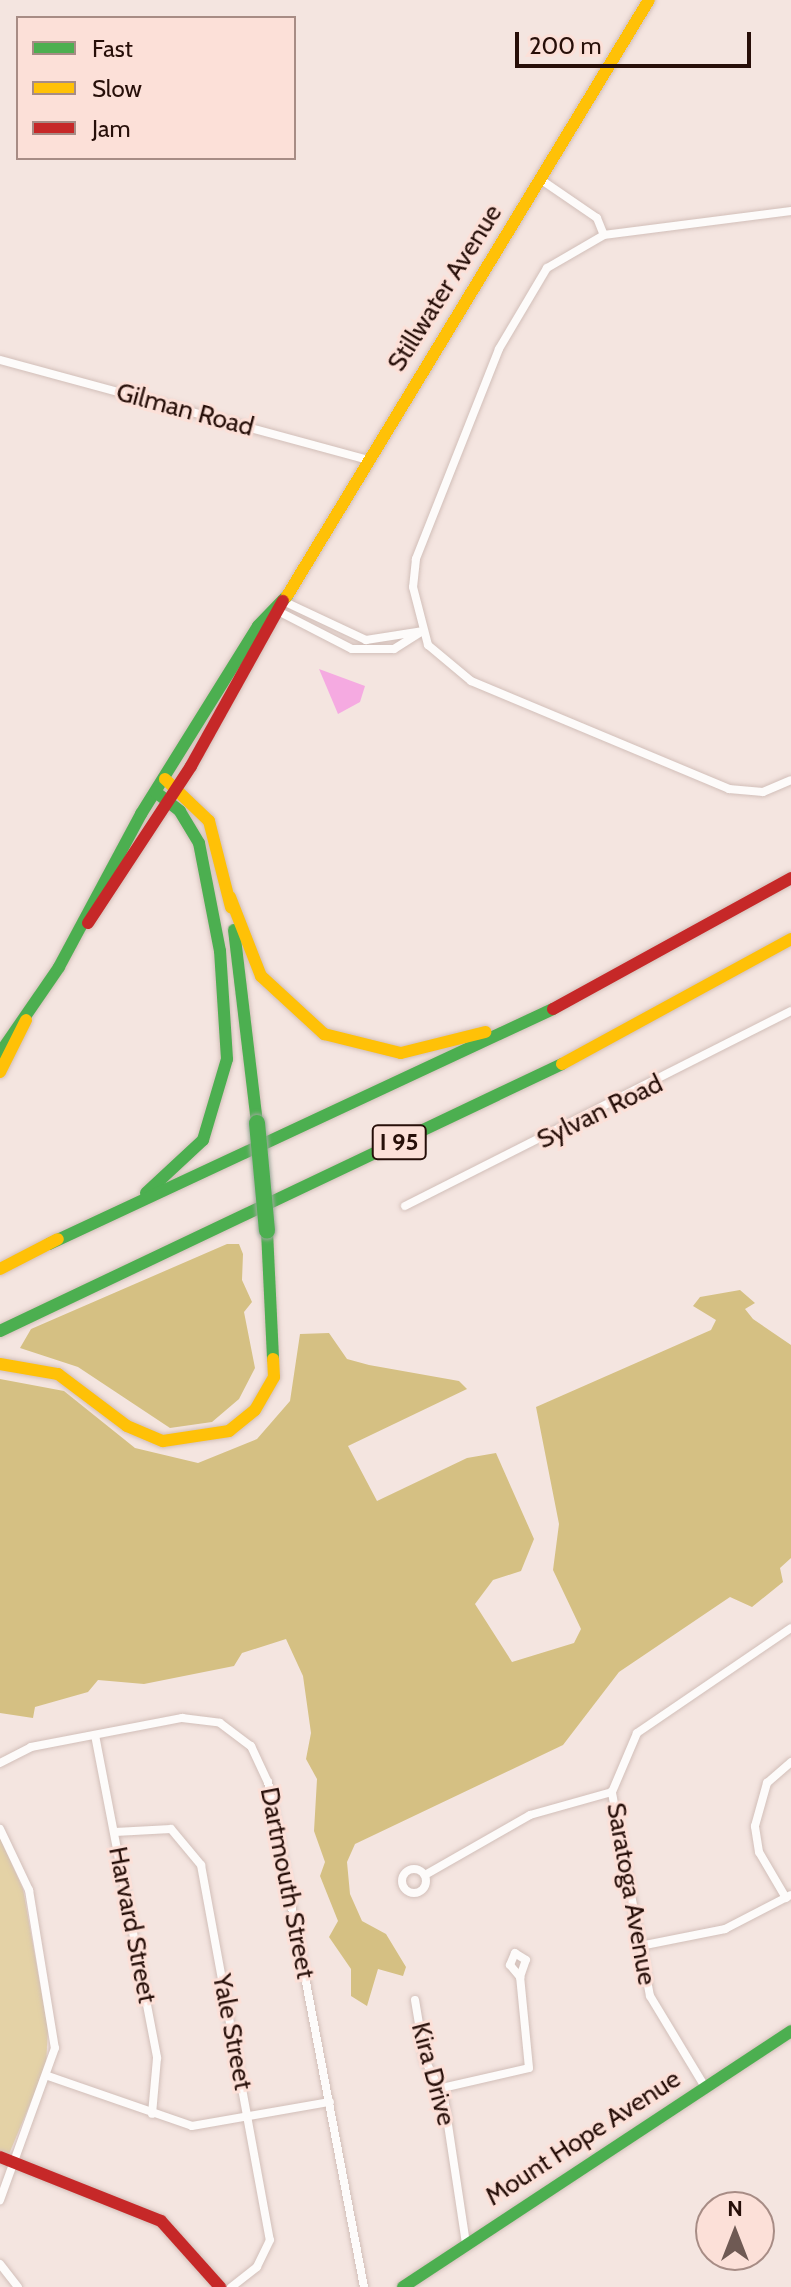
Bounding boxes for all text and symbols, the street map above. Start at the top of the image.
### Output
legend [16,16,296,160]
scale bar [519,16,755,66]
text: 200 m [529,31,602,60]
text: Fast [92,34,133,63]
text: Slow [92,74,142,103]
text: Jam [92,114,130,143]
street label: Stillwater Avenue [381,199,509,377]
street label: Gilman Road [113,377,257,443]
street label: Sylvan Road [532,1068,668,1156]
road number: I 95 [371,1122,427,1162]
street label: Dartmouth Street [253,1785,321,1981]
street label: Saratoga Avenue [600,1800,662,1988]
street label: Harvard Street [102,1844,162,2006]
street label: Yale Street [205,1971,259,2093]
street label: Kira Drive [404,2019,462,2129]
street label: Mount Hope Avenue [480,2063,686,2213]
north arrow [695,2191,775,2271]
text: N [727,2195,743,2222]

